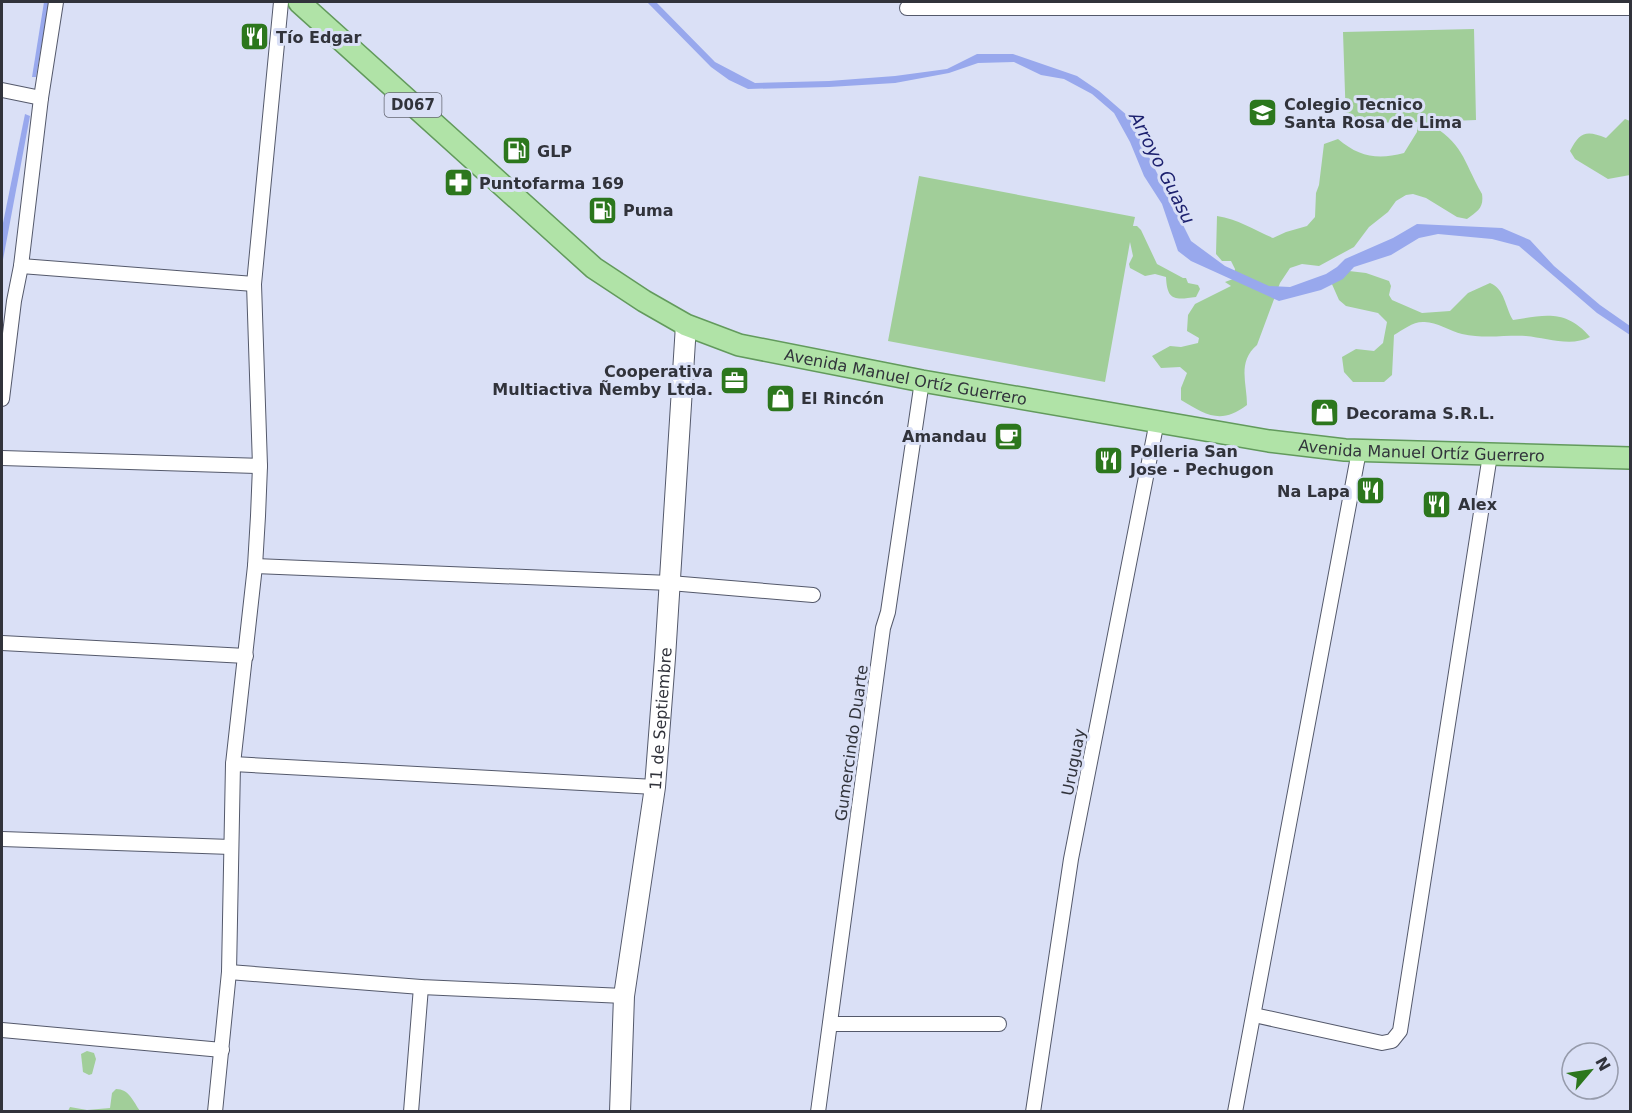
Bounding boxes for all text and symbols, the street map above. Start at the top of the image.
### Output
restaurant icon: Tío Edgar [239,21,271,53]
place label: Tío Edgar [276,28,362,47]
road number: D067 [384,93,442,117]
place label: Colegio Tecnico Santa Rosa de Lima [1284,95,1462,132]
school or university icon: Colegio Tecnico Santa Rosa de Lima [1247,97,1279,129]
water label: Arroyo Guasu [1125,107,1200,227]
fuel station icon: GLP [500,135,532,167]
place label: GLP [537,142,572,161]
pharmacy icon: Puntofarma 169 [442,167,474,199]
place label: Puntofarma 169 [479,174,624,193]
fuel station icon: Puma [586,194,618,226]
place label: Puma [623,201,674,220]
street label: Avenida Manuel Ortíz Guerrero [783,345,1029,409]
place label: Cooperativa Multiactiva Ñemby Ltda. [492,362,713,399]
office icon: Cooperativa Multiactiva Ñemby Ltda. [718,364,750,396]
shop icon: El Rincón [764,382,796,414]
place label: El Rincón [801,389,884,408]
shop icon: Decorama S.R.L. [1309,397,1341,429]
place label: Decorama S.R.L. [1346,404,1495,423]
cafe icon: Amandau [992,420,1024,452]
place label: Amandau [902,427,987,446]
street label: Avenida Manuel Ortíz Guerrero [1298,436,1545,466]
place label: Polleria San Jose - Pechugon [1129,442,1274,479]
restaurant icon: Polleria San Jose - Pechugon [1093,444,1125,476]
restaurant icon: Na Lapa [1355,475,1387,507]
place label: Na Lapa [1277,482,1350,501]
restaurant icon: Alex [1421,488,1453,520]
place label: Alex [1458,495,1498,514]
street label: 11 de Septiembre [646,647,676,791]
street label: Gumercindo Duarte [831,664,872,822]
street label: Uruguay [1058,727,1089,797]
north arrow [1560,1041,1620,1101]
text: N [1591,1054,1614,1074]

